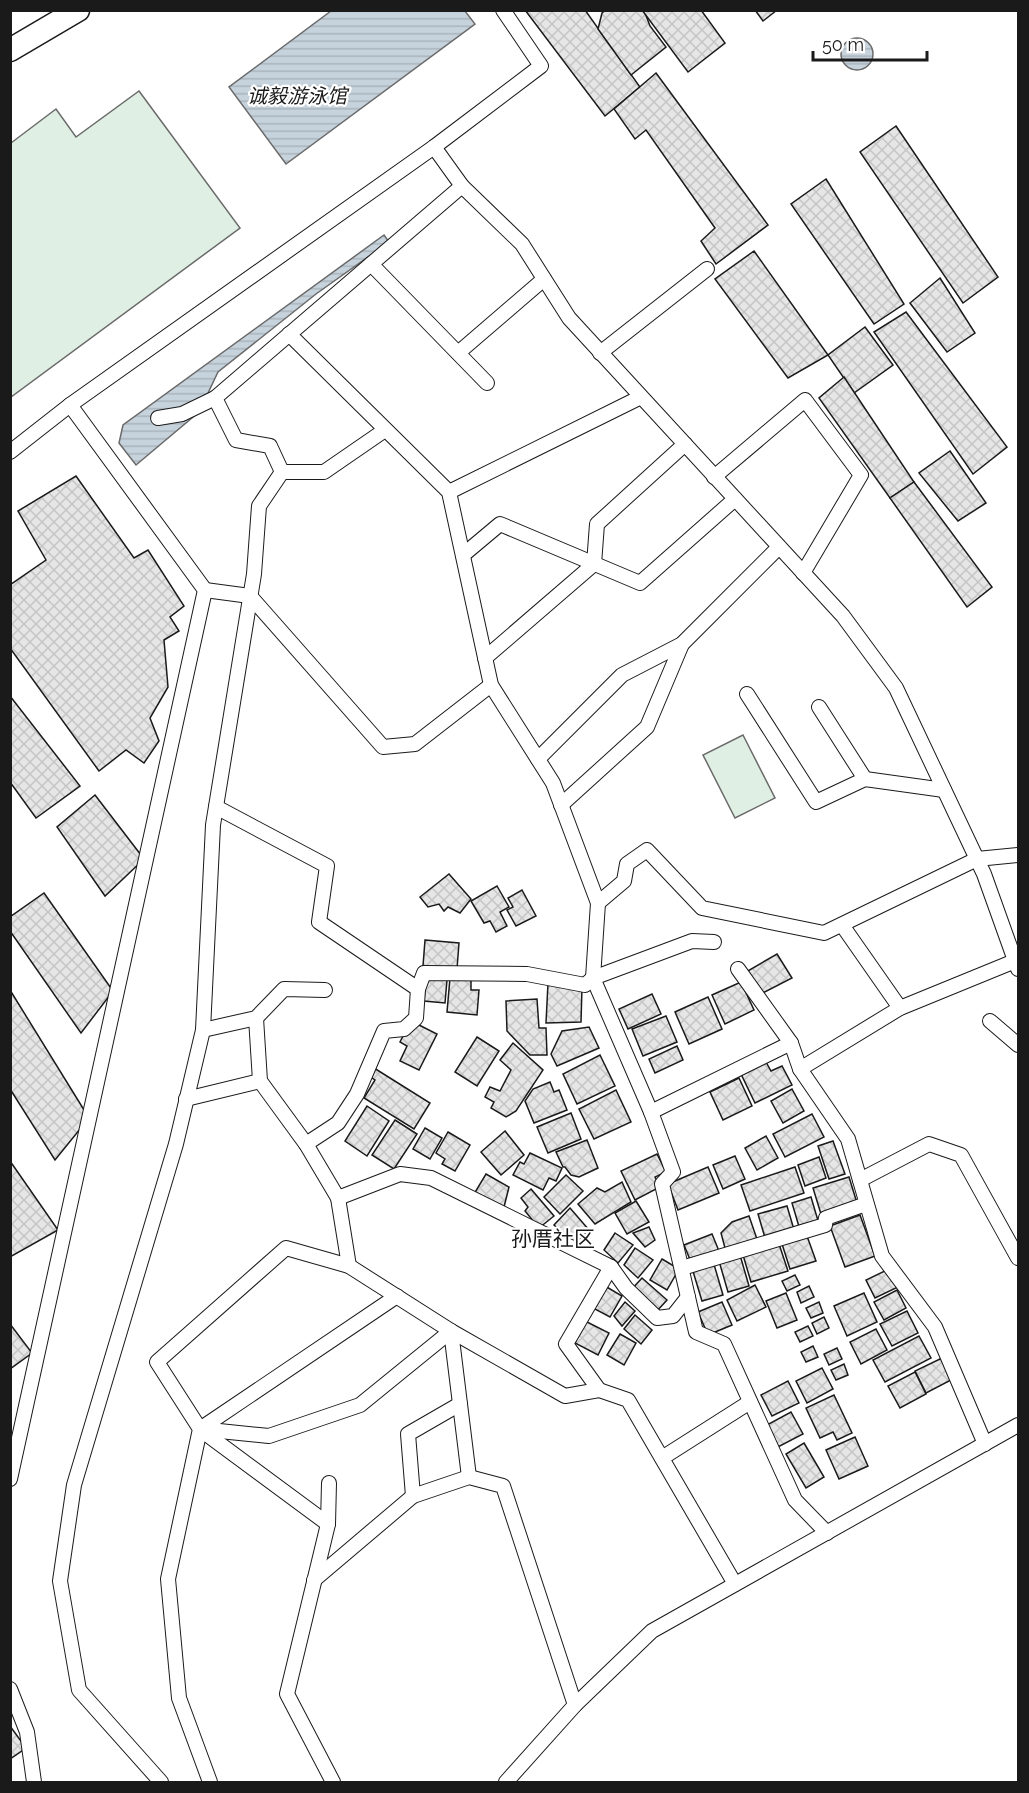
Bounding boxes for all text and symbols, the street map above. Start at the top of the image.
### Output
scale bar [813,24,927,62]
text: 50 m [822,34,864,55]
water label: 诚毅游泳馆 [247,84,350,108]
district label: 孙厝社区 [511,1226,595,1251]

